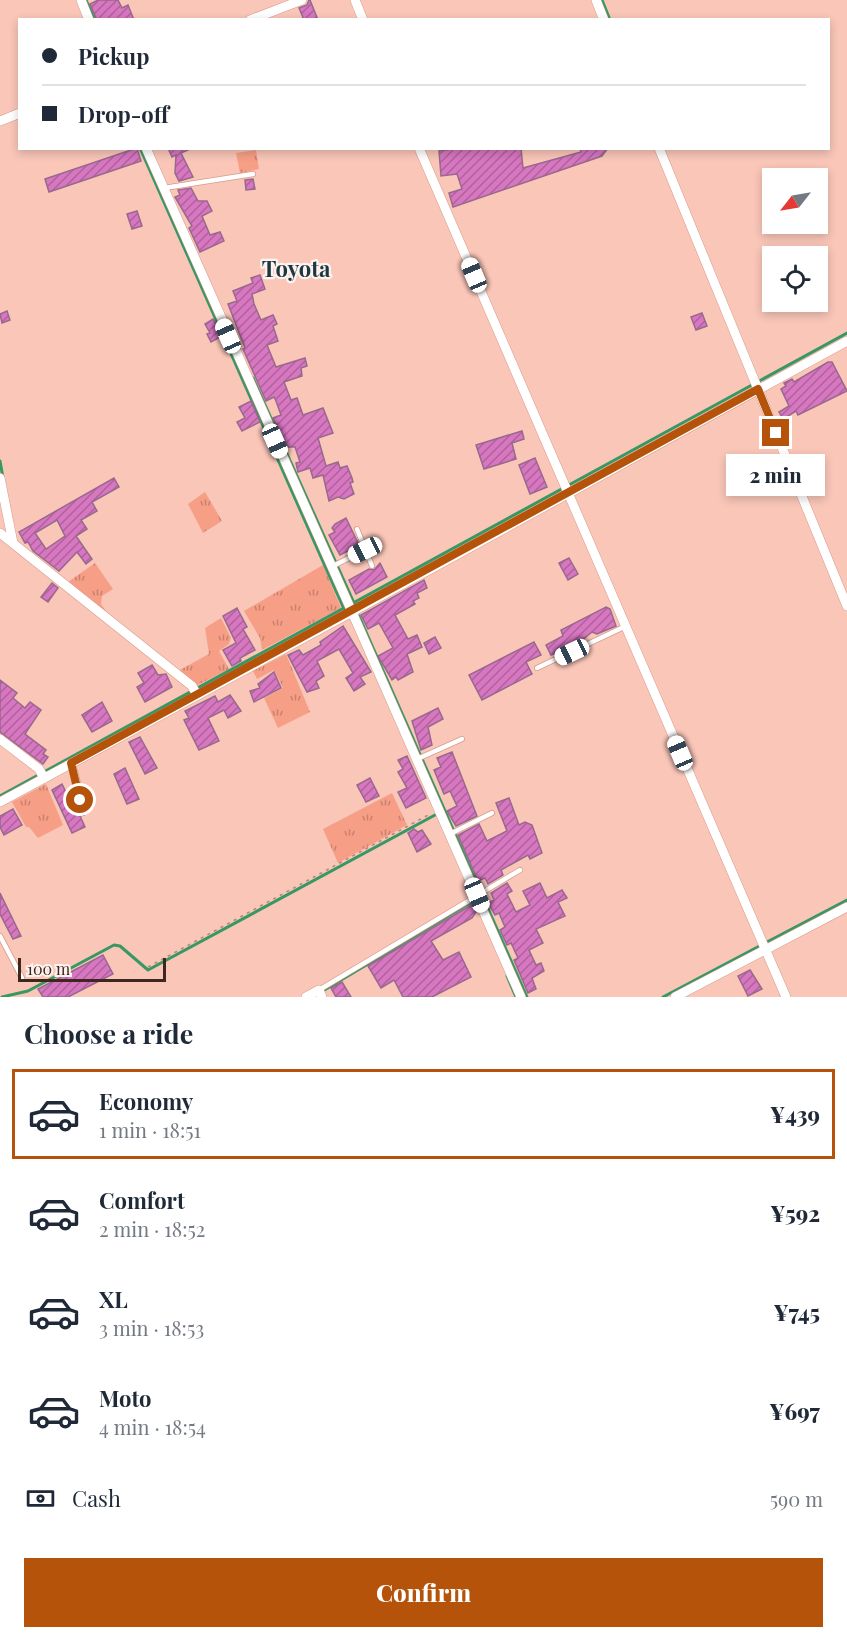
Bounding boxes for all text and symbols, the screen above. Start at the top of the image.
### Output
text: Pickup [78,41,149,71]
text: Drop-off [78,99,169,129]
north arrow [762,168,828,234]
map controls [762,168,828,312]
button: locate [762,246,828,312]
district label: Toyota [262,253,331,283]
car [459,255,489,295]
car [212,316,244,356]
route end [762,419,789,446]
car [259,421,291,461]
callout: 2 min [726,454,826,496]
text: 2 min [749,461,802,488]
car [345,534,385,566]
car [552,636,592,668]
car [665,733,695,773]
route start [66,786,93,813]
car [462,875,492,915]
scale bar [18,955,166,983]
text: 100 m [27,958,70,979]
text: Choose a ride [24,1015,193,1051]
text: Economy [99,1086,193,1116]
icon: car [27,1087,81,1141]
text: ¥439 [770,1099,820,1129]
text: 1 min · 18:51 [99,1116,201,1143]
text: Comfort [99,1185,185,1215]
icon: car [27,1186,81,1240]
text: ¥592 [770,1198,820,1228]
text: 2 min · 18:52 [99,1215,205,1242]
text: XL [99,1284,128,1314]
icon: car [27,1285,81,1339]
text: ¥745 [773,1297,820,1327]
text: 3 min · 18:53 [99,1314,204,1341]
text: Moto [99,1383,152,1413]
icon: car [27,1384,81,1438]
text: ¥697 [769,1396,820,1426]
text: 4 min · 18:54 [99,1413,206,1440]
icon: cash [24,1482,57,1515]
text: Cash [72,1483,121,1513]
text: 590 m [770,1485,823,1512]
button: Confirm [24,1558,823,1627]

